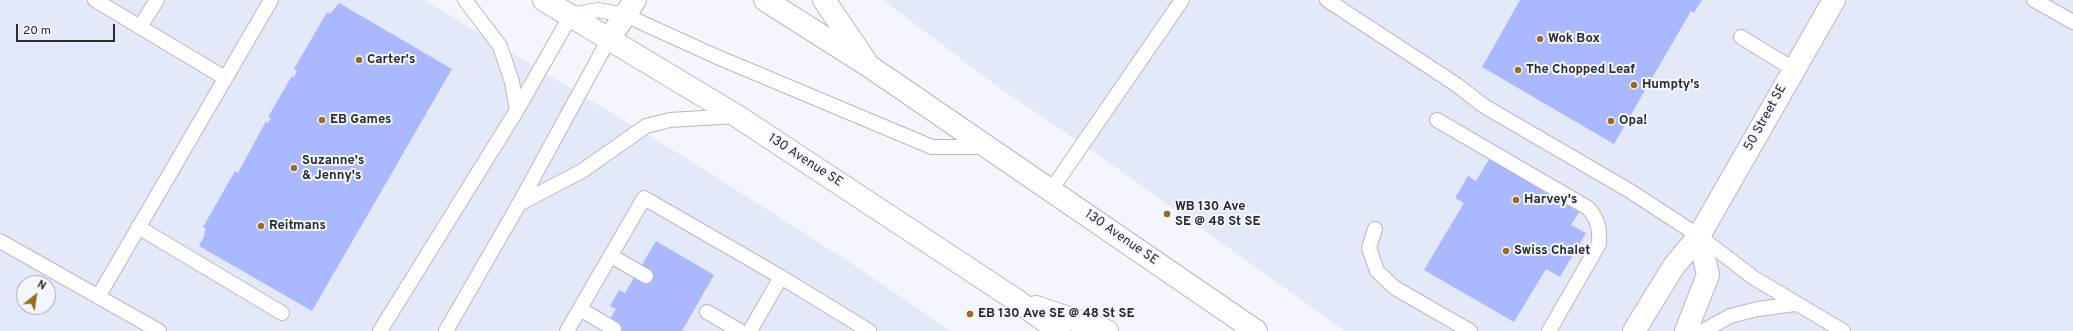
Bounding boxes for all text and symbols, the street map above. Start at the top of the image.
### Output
scale bar [18,16,117,42]
text: 20 m [23,23,51,39]
place label: Wok Box [1548,31,1600,47]
marker: Wok Box [1535,34,1545,44]
place label: Carter's [367,52,415,68]
marker: Carter's [354,55,364,65]
place label: The Chopped Leaf [1526,62,1635,78]
marker: The Chopped Leaf [1513,65,1523,75]
place label: Humpty's [1642,77,1700,93]
marker: Humpty's [1629,80,1639,90]
street label: 50 Street SE [1741,82,1791,154]
place label: EB Games [330,112,391,128]
place label: Opa! [1619,113,1647,129]
marker: EB Games [317,115,327,125]
marker: Opa! [1606,116,1616,126]
street label: 130 Avenue SE [765,131,845,191]
place label: Suzanne's & Jenny's [302,153,364,184]
marker: Suzanne's & Jenny's [289,163,299,173]
place label: Harvey's [1524,192,1577,208]
marker: Harvey's [1511,195,1521,205]
place label: WB 130 Ave SE @ 48 St SE [1175,199,1260,230]
street label: 130 Avenue SE [1081,207,1161,269]
marker: WB 130 Ave SE @ 48 St SE [1162,209,1172,219]
place label: Reitmans [269,218,326,234]
marker: Reitmans [256,221,266,231]
place label: Swiss Chalet [1514,243,1590,259]
marker: Swiss Chalet [1501,246,1511,256]
north arrow [16,275,56,315]
text: N [35,277,48,294]
place label: EB 130 Ave SE @ 48 St SE [978,306,1135,322]
marker: EB 130 Ave SE @ 48 St SE [965,309,975,319]

